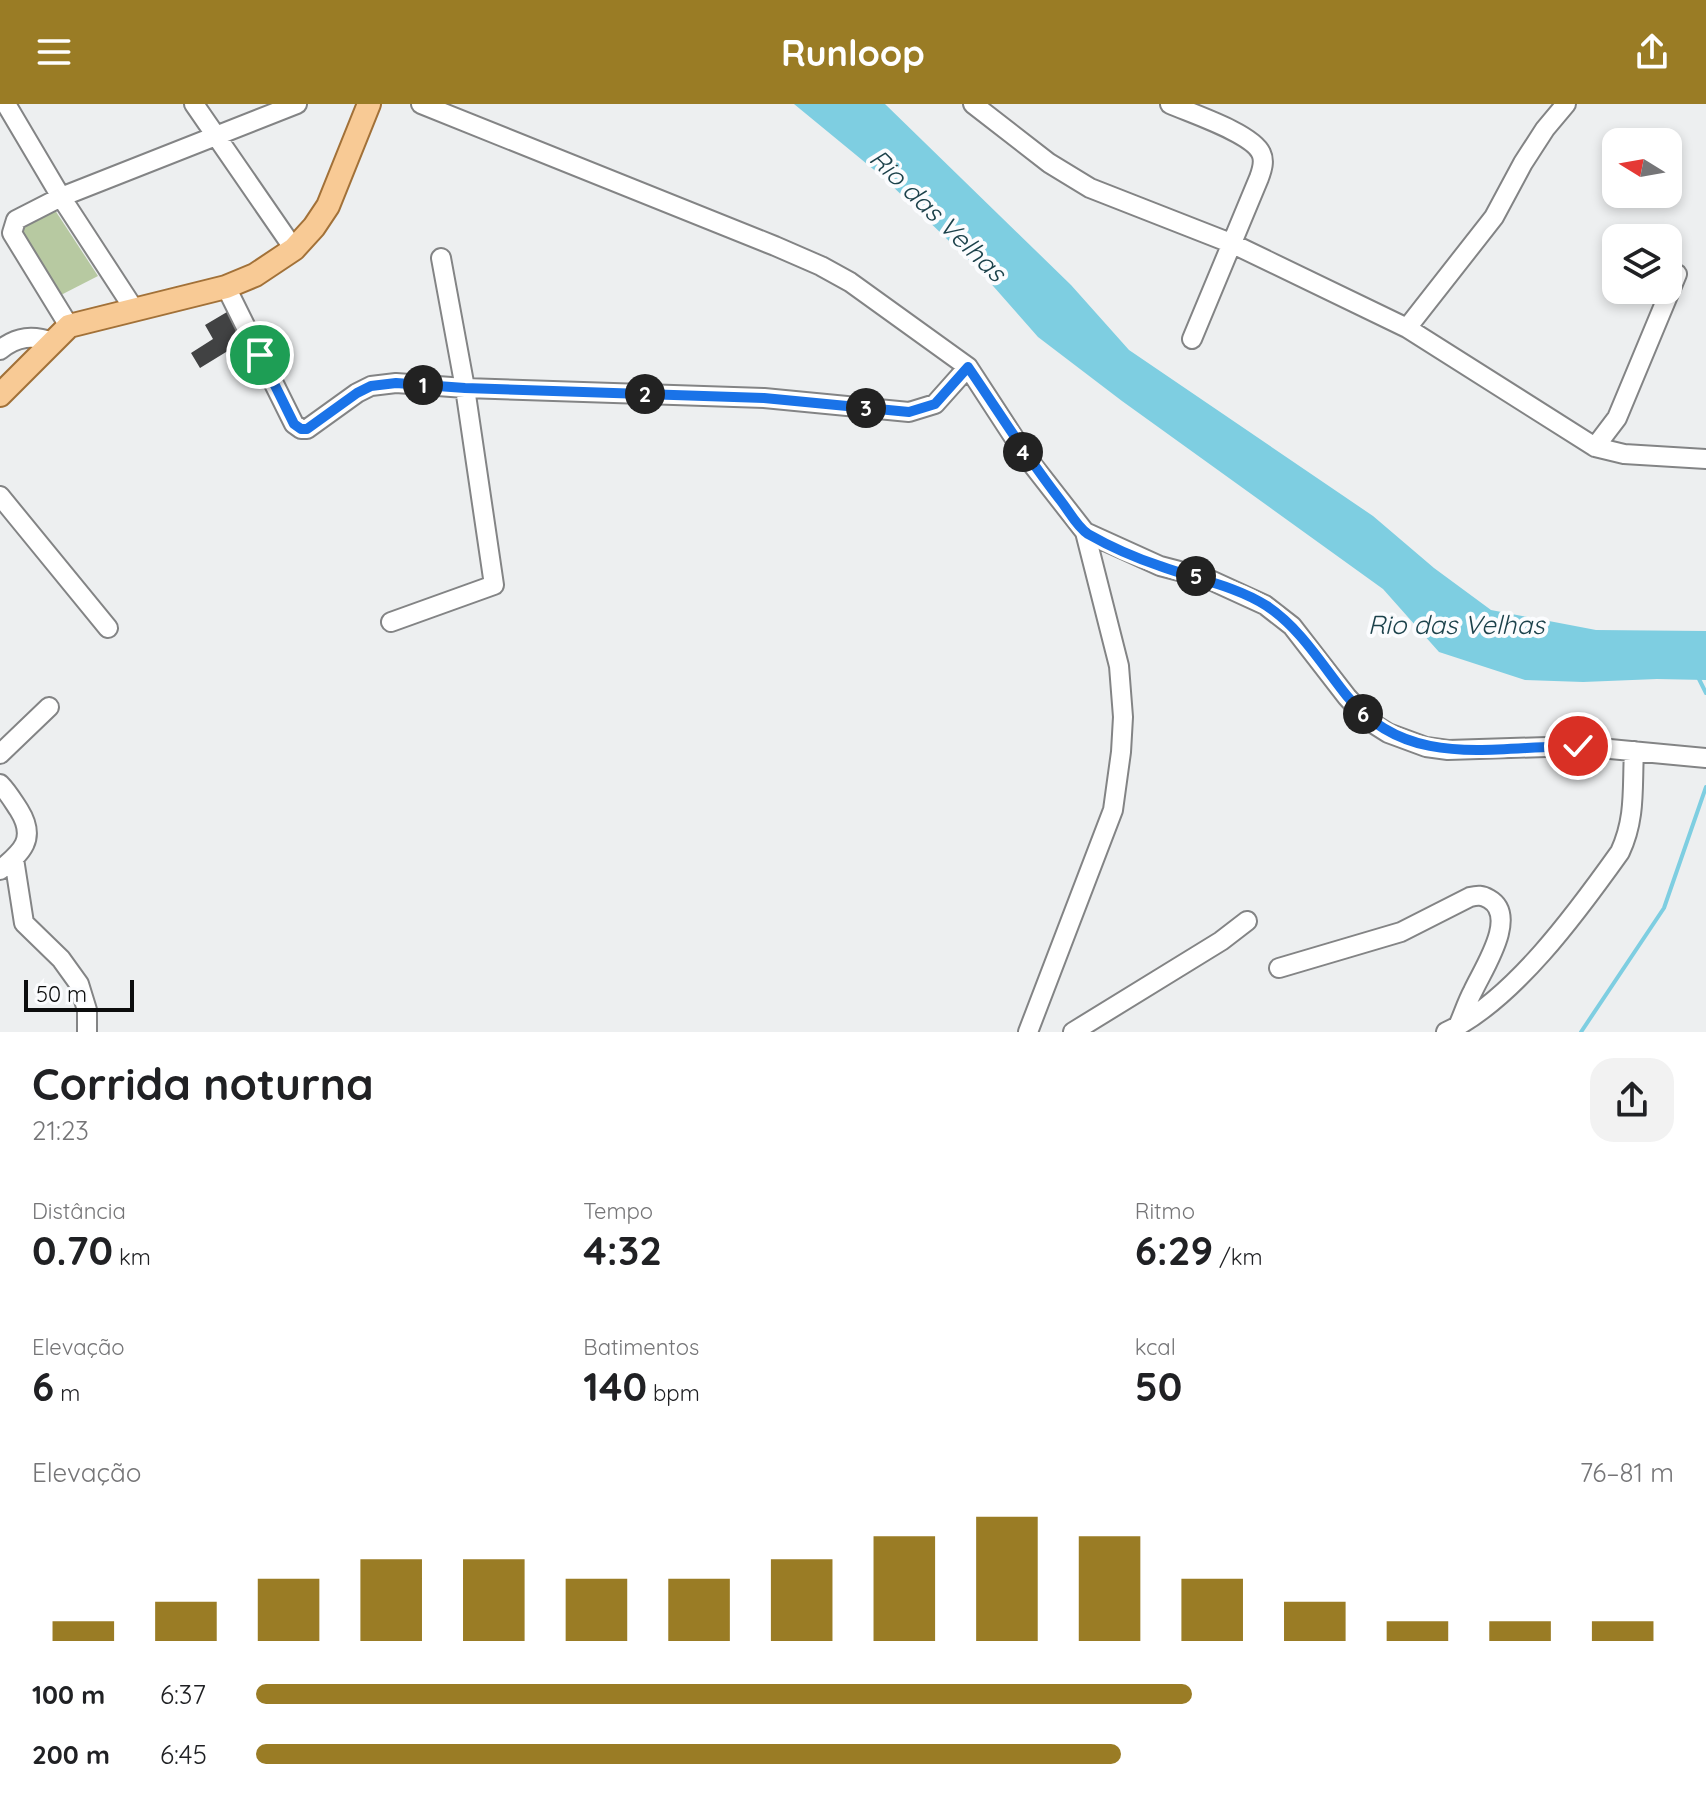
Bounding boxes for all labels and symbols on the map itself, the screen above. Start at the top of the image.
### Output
north arrow [1602,128,1682,208]
water label: Rio das Velhas [863,142,1014,289]
pin [226,321,294,389]
pin: 1 [403,365,443,405]
pin: 2 [625,374,665,414]
pin: 3 [846,388,886,428]
pin: 4 [1003,432,1043,472]
pin: 5 [1176,556,1216,596]
water label: Rio das Velhas [1368,608,1546,641]
pin: 6 [1343,694,1383,734]
pin [1544,712,1612,780]
scale bar [24,976,134,1012]

